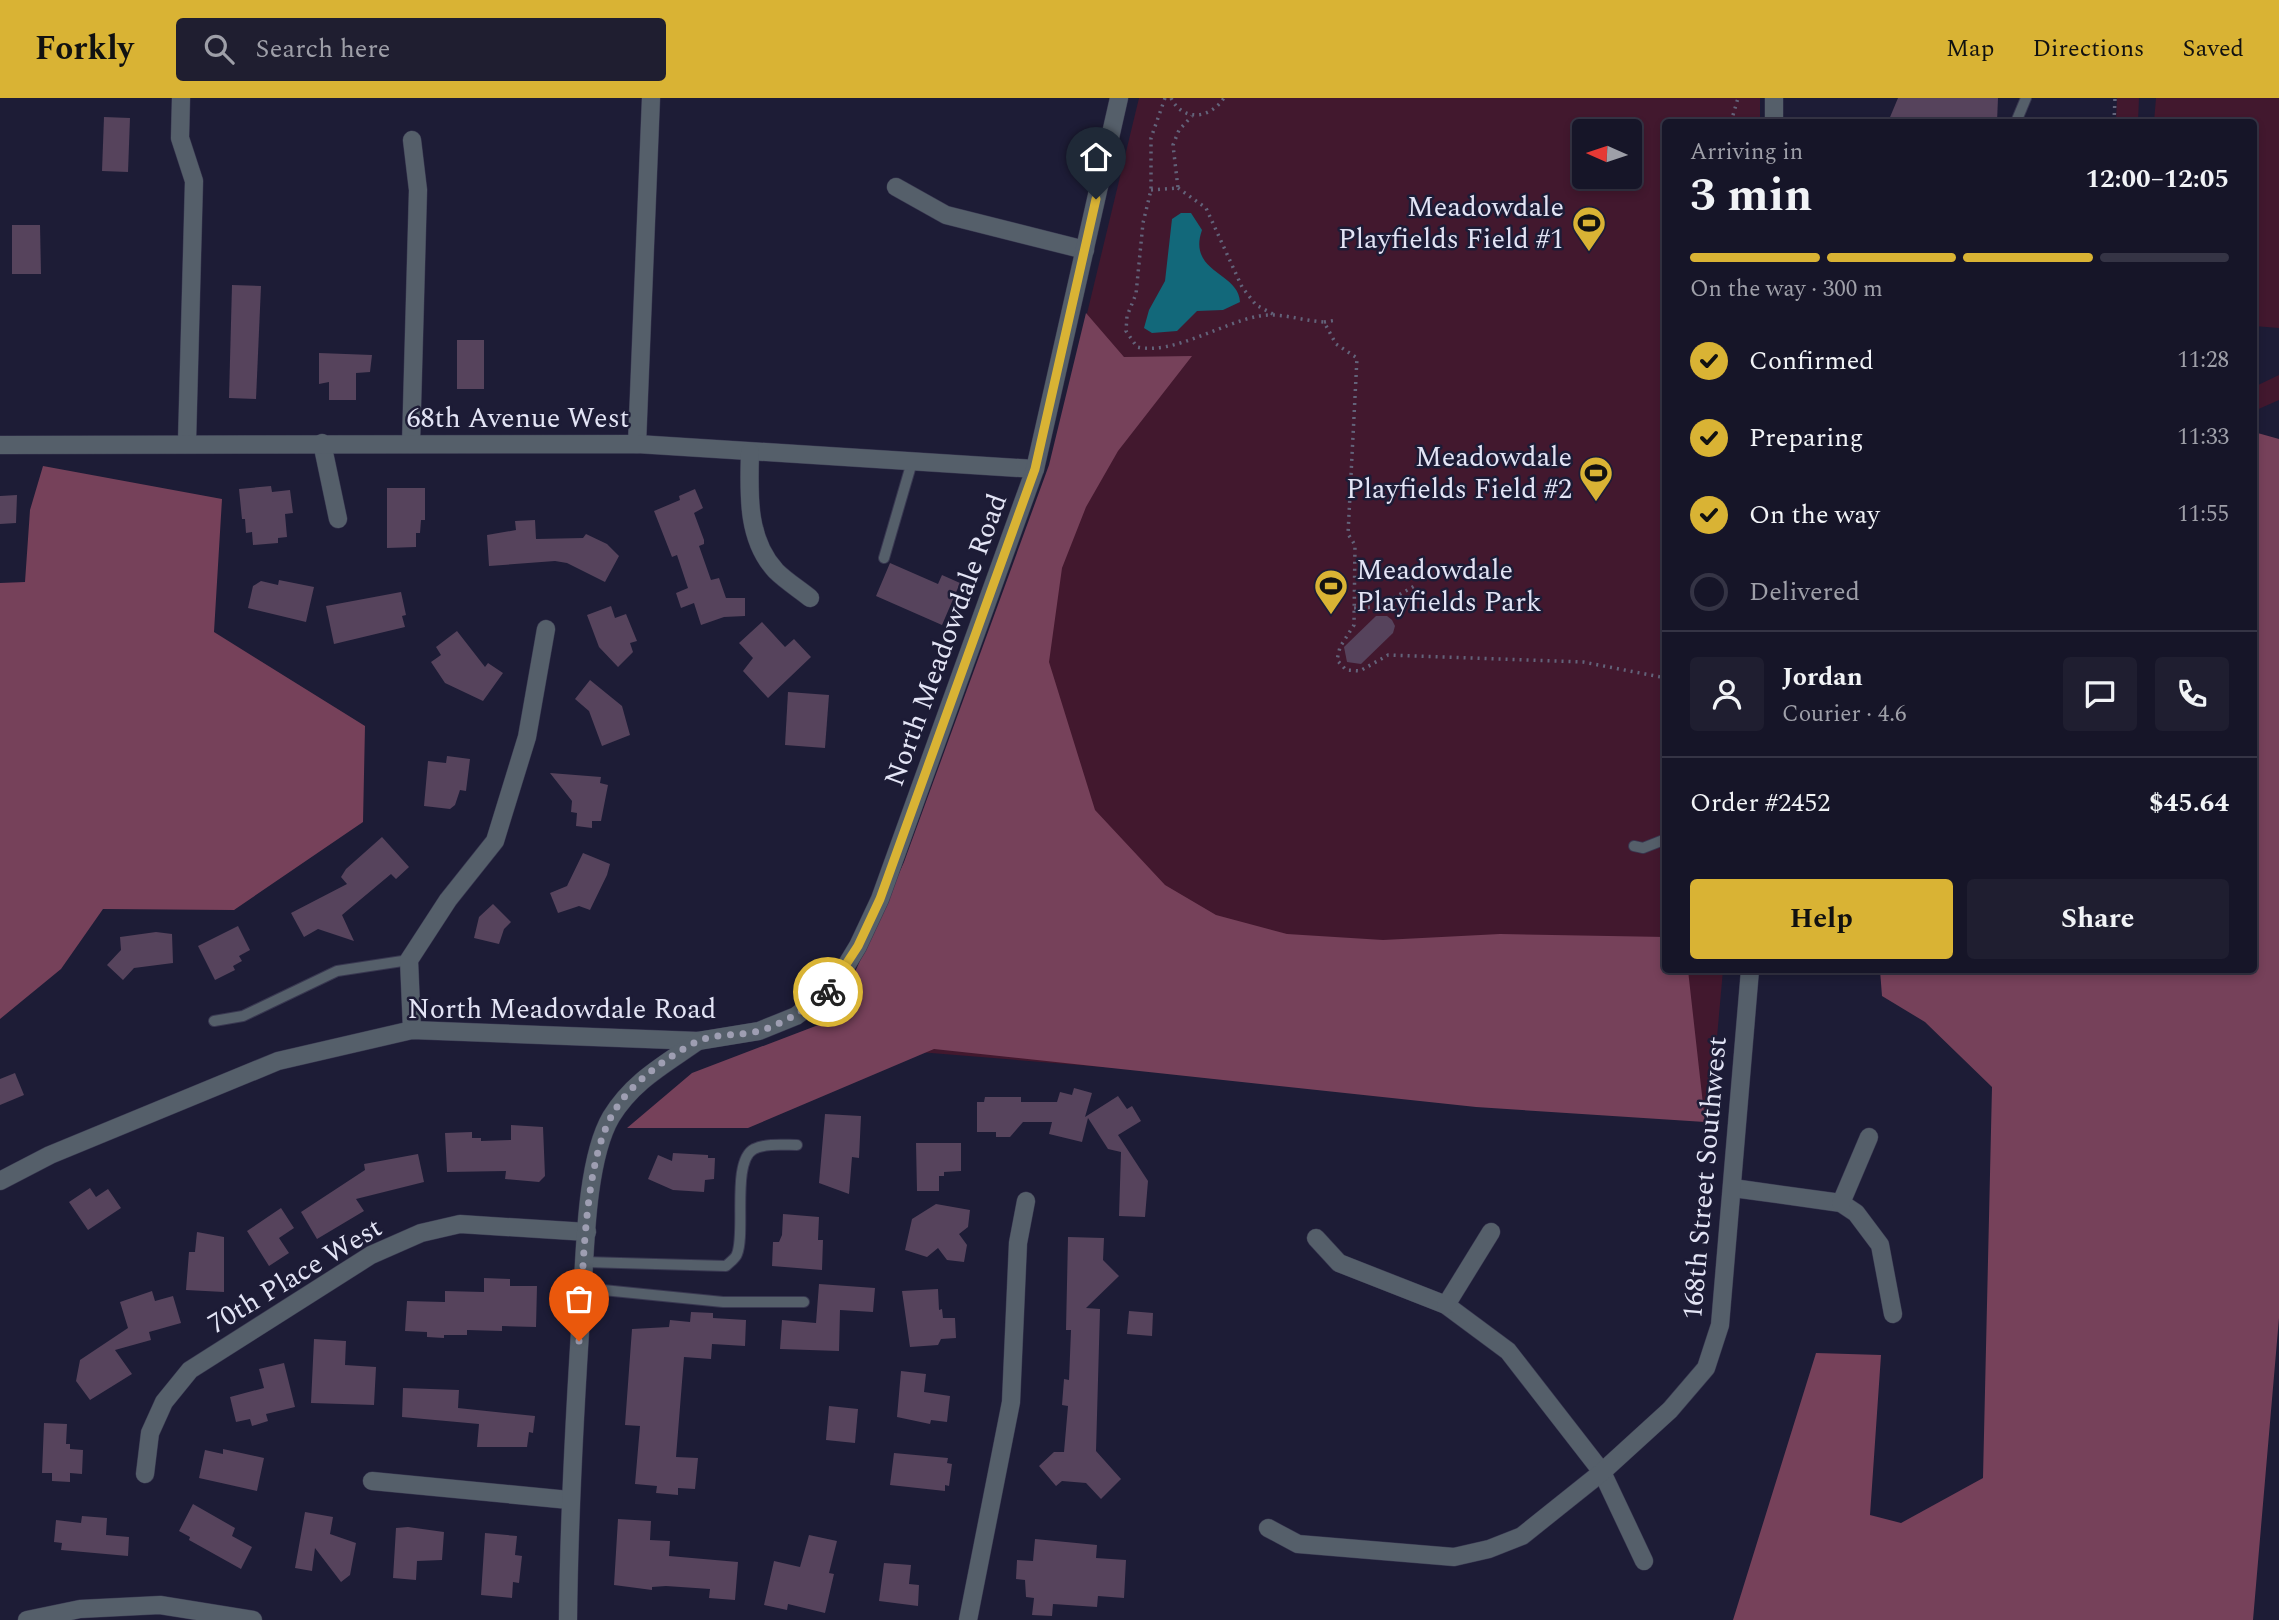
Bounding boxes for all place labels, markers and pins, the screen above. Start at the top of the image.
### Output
pin [1066,127,1126,199]
place label: Meadowdale Playfields Field #1 [1338,186,1564,261]
sports icon: Meadowdale Playfields Field #1 [1570,204,1608,253]
place label: Meadowdale Playfields Field #2 [1346,436,1572,511]
sports icon: Meadowdale Playfields Field #2 [1577,454,1615,503]
place label: Meadowdale Playfields Park [1356,549,1542,624]
sports icon: Meadowdale Playfields Park [1312,567,1350,616]
pin [549,1269,609,1341]

